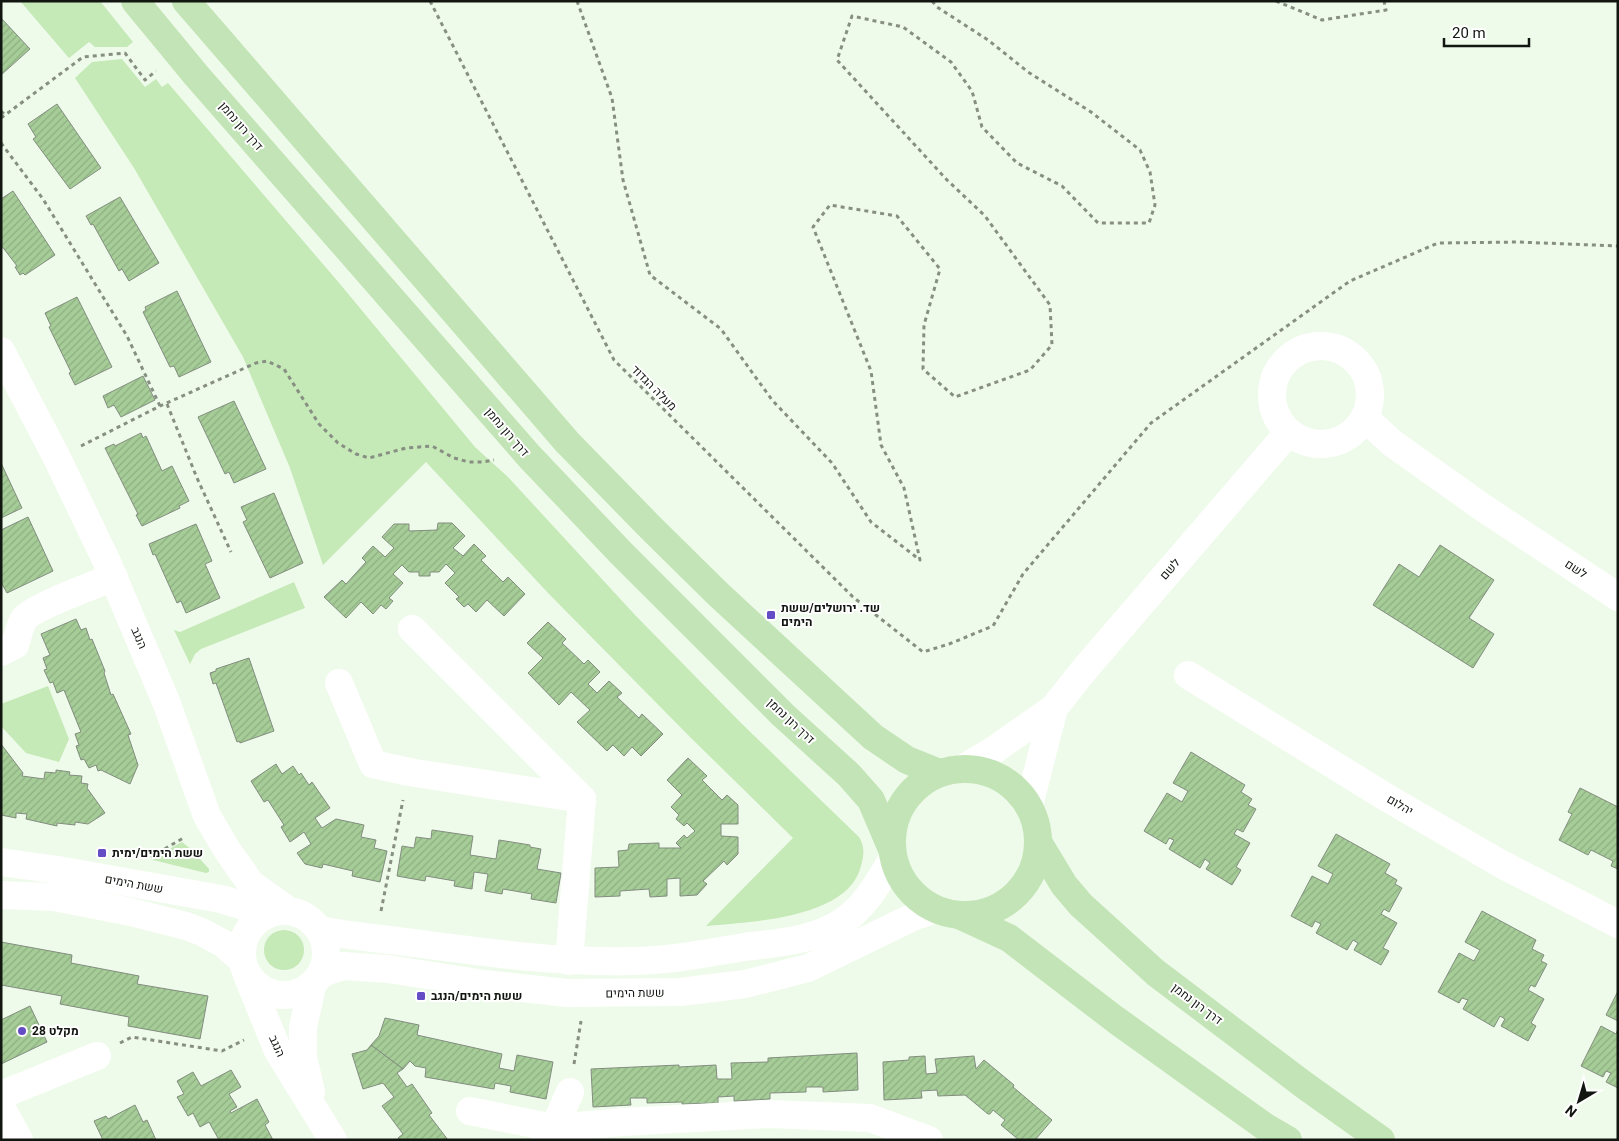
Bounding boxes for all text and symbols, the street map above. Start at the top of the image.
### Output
scale bar [1444,15,1529,47]
text: 20 m [1452,22,1486,44]
street label: דרך רון נחמן [215,98,267,154]
street label: מעלה הגדוד [627,361,681,415]
street label: דרך רון נחמן [481,404,533,460]
street label: לשם [1156,554,1184,584]
street label: לשם [1561,555,1591,583]
place label: שד. ירושלים/ששת הימים [781,599,880,631]
marker: שד. ירושלים/ששת הימים [765,609,777,621]
street label: הנגב [126,624,152,652]
street label: דרך רון נחמן [763,694,819,748]
street label: יהלום [1383,790,1417,820]
place label: ששת הימים/ימית [112,844,203,862]
marker: ששת הימים/ימית [96,847,108,859]
street label: ששת הימים [103,870,165,898]
street label: דרך רון נחמן [1168,979,1226,1029]
street label: ששת הימים [605,983,665,1003]
place label: ששת הימים/הנגב [431,987,522,1005]
marker: ששת הימים/הנגב [415,990,427,1002]
place label: מקלט 28 [32,1022,79,1040]
marker: מקלט 28 [16,1025,28,1037]
street label: הנגב [264,1032,290,1060]
north arrow [1554,1076,1604,1126]
text: N [1561,1100,1582,1122]

